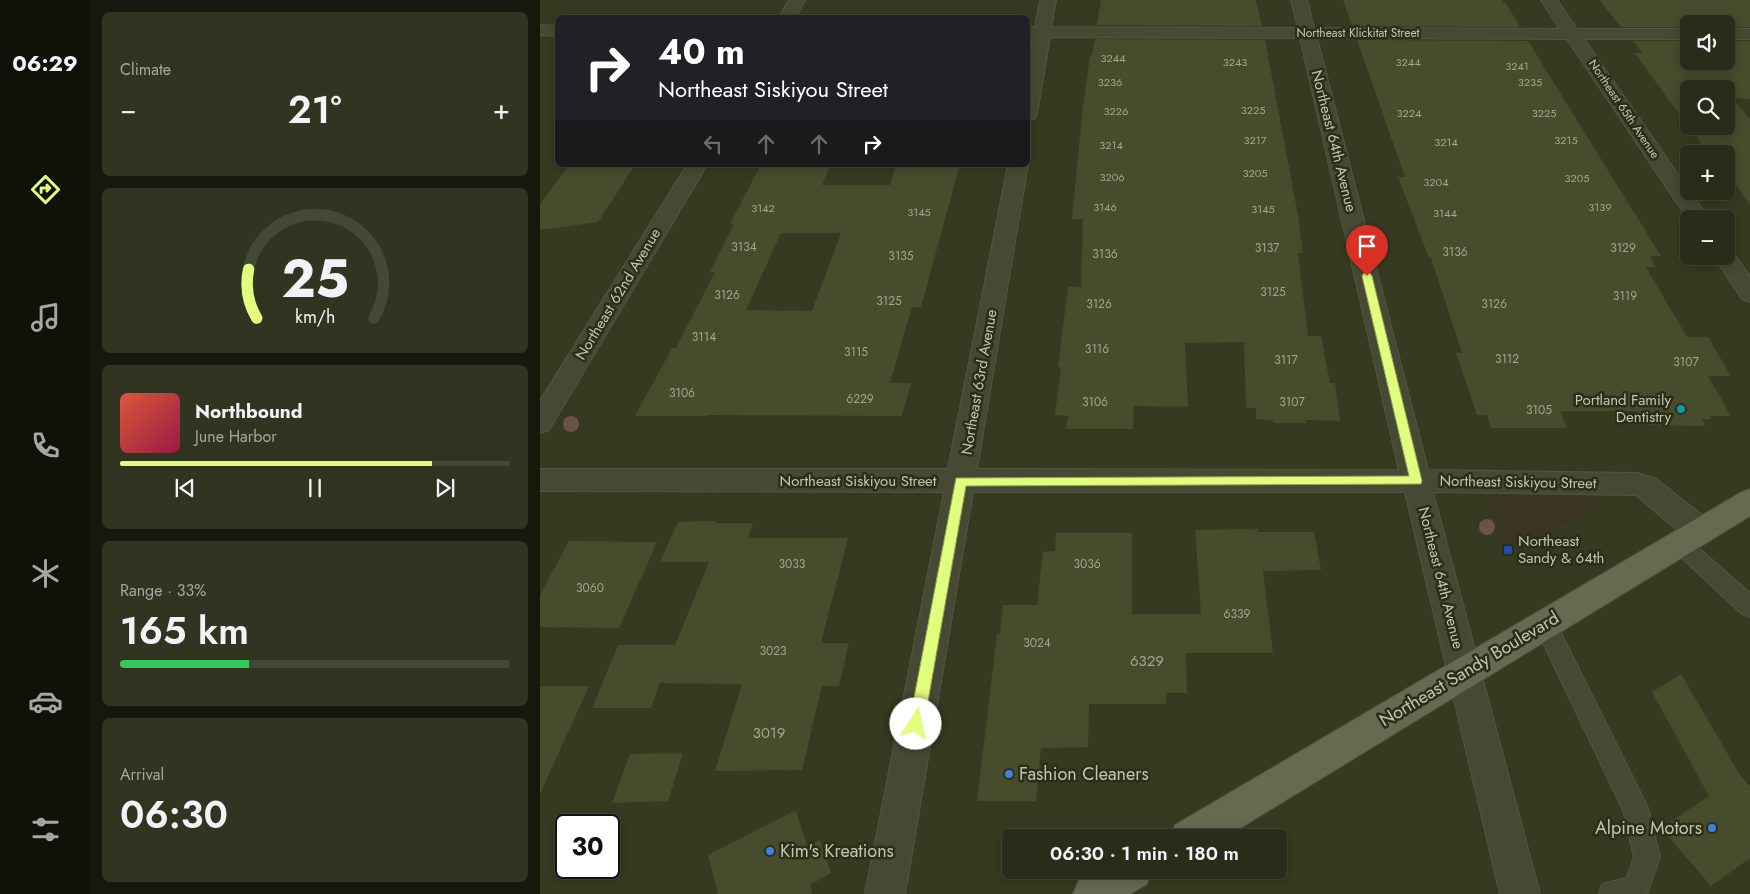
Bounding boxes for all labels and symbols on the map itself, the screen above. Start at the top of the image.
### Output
street label: Northeast Klickitat Street [1297,24,1420,42]
house number: 3244 [1100,50,1126,66]
house number: 3243 [1223,54,1247,70]
house number: 3244 [1395,54,1421,70]
street label: Northeast 65th Avenue [1584,56,1664,162]
house number: 3241 [1505,58,1529,74]
street label: Northeast 64th Avenue [1306,68,1362,215]
house number: 3236 [1098,74,1122,90]
house number: 3235 [1518,74,1542,90]
house number: 3225 [1241,102,1265,118]
house number: 3226 [1104,103,1128,119]
house number: 3224 [1397,105,1422,121]
house number: 3225 [1532,105,1556,121]
house number: 3217 [1244,132,1267,148]
house number: 3215 [1554,132,1578,148]
house number: 3214 [1434,134,1458,150]
house number: 3214 [1099,137,1123,153]
house number: 3205 [1242,165,1268,181]
house number: 3206 [1099,169,1125,185]
house number: 3205 [1564,170,1590,186]
house number: 3204 [1423,174,1449,190]
house number: 3146 [1093,199,1117,215]
house number: 3139 [1588,199,1612,215]
house number: 3142 [751,200,775,216]
house number: 3145 [1251,201,1275,217]
house number: 3145 [907,204,931,220]
house number: 3144 [1433,205,1457,221]
street label: Northeast 62nd Avenue [570,224,666,364]
pin [1346,225,1388,276]
house number: 3134 [731,238,757,256]
house number: 3137 [1255,239,1280,257]
house number: 3129 [1610,239,1636,257]
house number: 3136 [1442,243,1468,261]
house number: 3136 [1092,245,1118,263]
house number: 3135 [888,247,914,265]
house number: 3125 [1260,283,1286,301]
house number: 3126 [714,286,740,304]
house number: 3119 [1613,287,1637,305]
house number: 3125 [876,292,902,310]
house number: 3126 [1086,295,1112,313]
house number: 3126 [1481,295,1507,313]
street label: Northeast 63rd Avenue [955,307,1003,456]
house number: 3114 [692,328,716,346]
house number: 3116 [1085,340,1109,358]
house number: 3115 [844,343,868,361]
house number: 3112 [1495,350,1519,368]
house number: 3117 [1274,351,1299,369]
house number: 3107 [1673,353,1699,371]
house number: 3106 [669,384,695,402]
place label: Portland Family Dentistry [1575,389,1671,428]
house number: 6229 [846,390,874,408]
house number: 3106 [1082,393,1108,411]
house number: 3107 [1279,393,1305,411]
house number: 3105 [1526,401,1552,419]
marker: Portland Family Dentistry [1675,403,1687,415]
street label: Northeast Siskiyou Street [780,470,937,492]
street label: Northeast Siskiyou Street [1439,470,1597,494]
street label: Northeast 64th Avenue [1413,505,1469,652]
place label: Northeast Sandy & 64th [1518,530,1604,569]
marker: Northeast Sandy & 64th [1502,544,1514,556]
house number: 3033 [779,555,806,573]
house number: 3036 [1073,555,1101,573]
house number: 3060 [576,579,604,597]
house number: 6339 [1224,605,1251,623]
street label: Northeast Sandy Boulevard [1374,605,1564,733]
house number: 3024 [1023,634,1051,652]
house number: 3023 [759,642,787,660]
house number: 6329 [1130,650,1164,672]
position arrow [889,697,941,749]
house number: 3019 [753,722,785,744]
place label: Fashion Cleaners [1019,761,1149,787]
marker: Fashion Cleaners [1003,768,1015,780]
speed limit sign: 30 [555,814,620,879]
place label: Alpine Motors [1595,815,1702,841]
marker: Alpine Motors [1706,822,1718,834]
place label: Kim's Kreations [780,838,894,864]
marker: Kim's Kreations [764,845,776,857]

